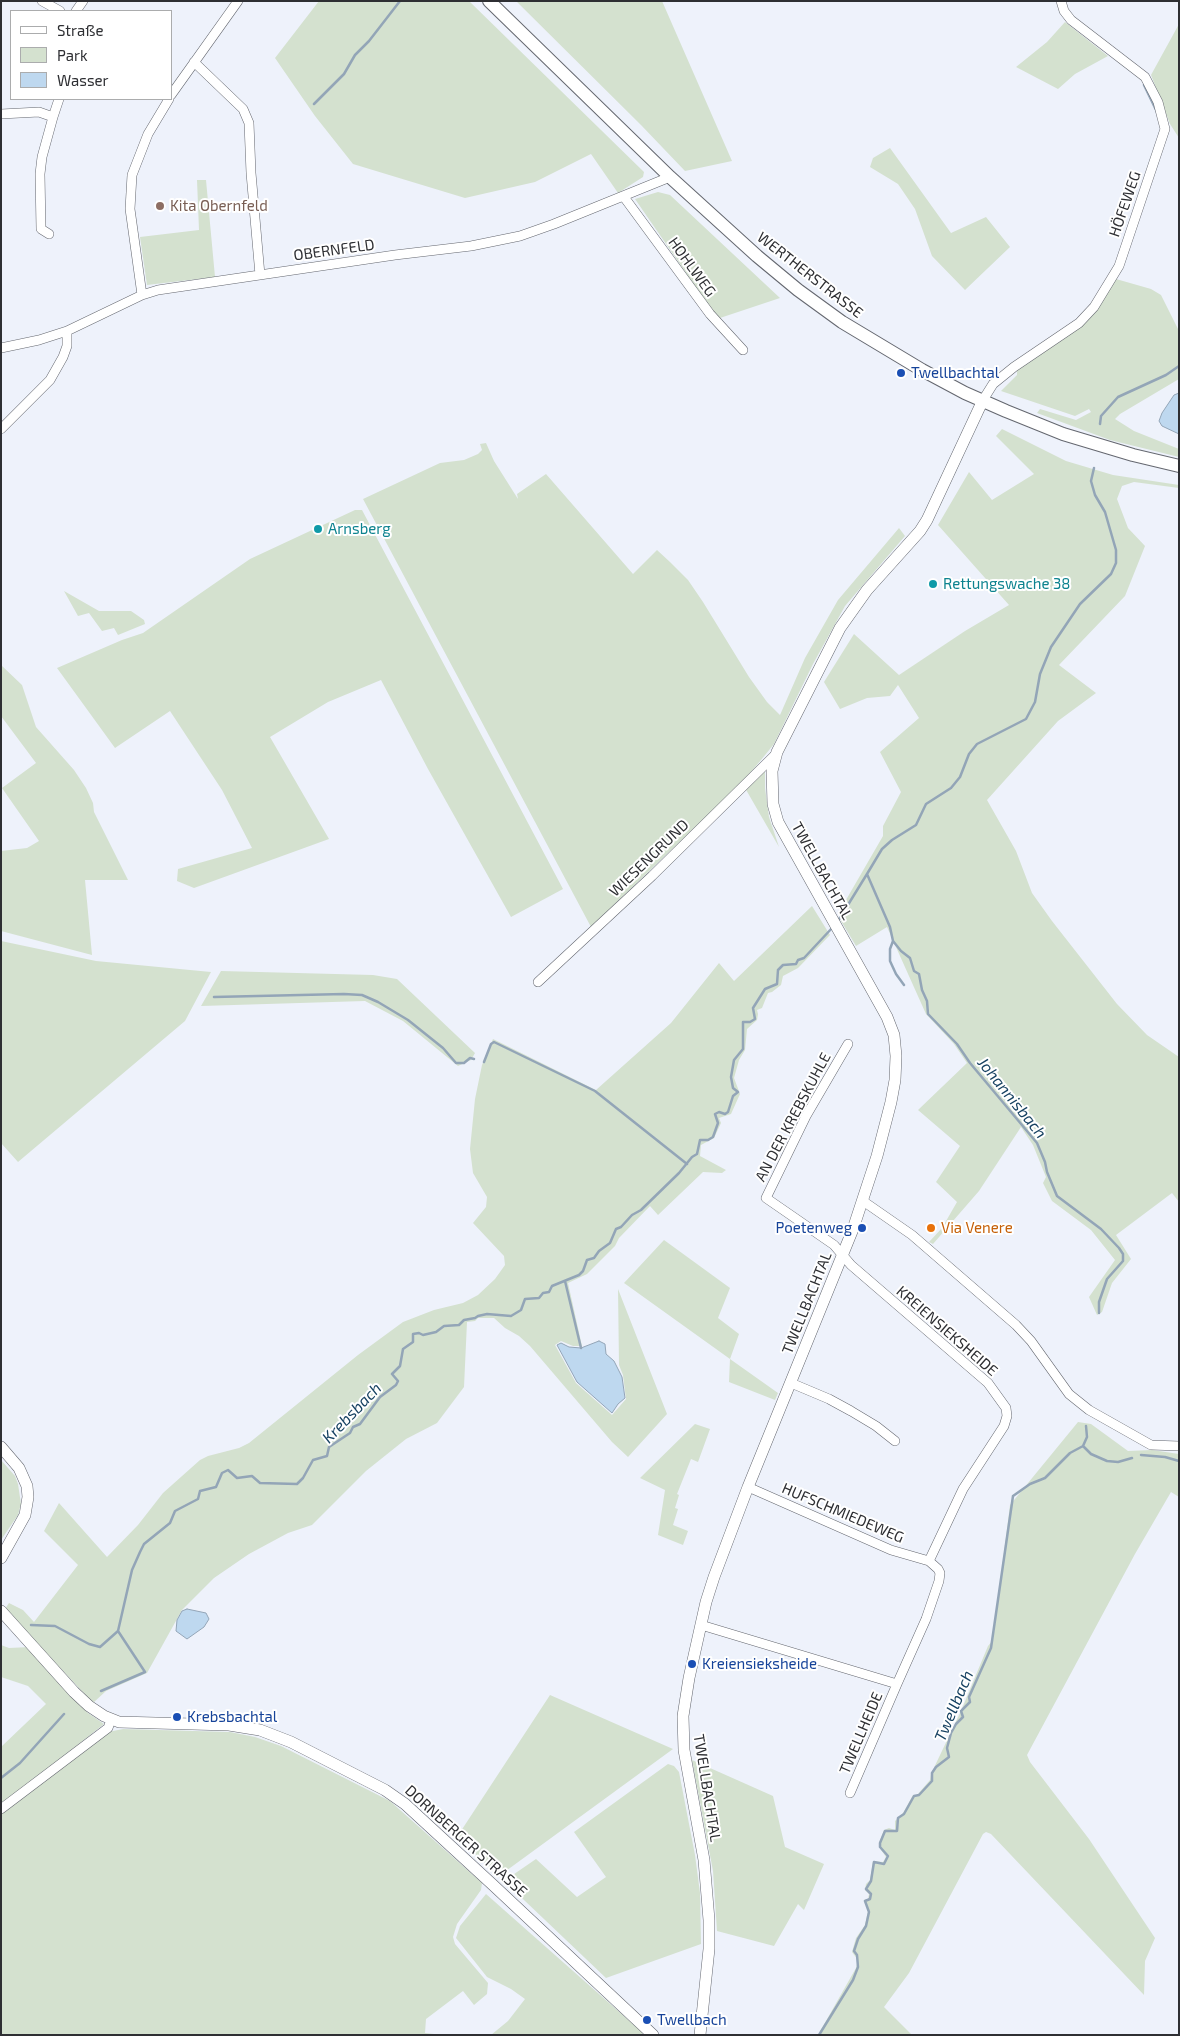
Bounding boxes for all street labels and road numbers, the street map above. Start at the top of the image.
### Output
street label: HÖFEWEG [1105,169,1145,239]
street label: WERTHERSTRASSE [754,228,866,322]
street label: HOHLWEG [664,234,720,300]
street label: OBERNFELD [292,235,376,265]
street label: WIESENGRUND [606,816,692,900]
street label: TWELLBACHTAL [788,819,856,923]
street label: AN DER KREBSKUHLE [751,1049,835,1185]
street label: TWELLBACHTAL [778,1249,836,1357]
street label: KREIENSIEKSHEIDE [893,1282,1001,1380]
street label: HUFSCHMIEDEWEG [779,1479,907,1547]
street label: TWELLHEIDE [836,1689,886,1777]
street label: TWELLBACHTAL [690,1733,724,1843]
street label: DORNBERGER STRASSE [401,1781,531,1901]

